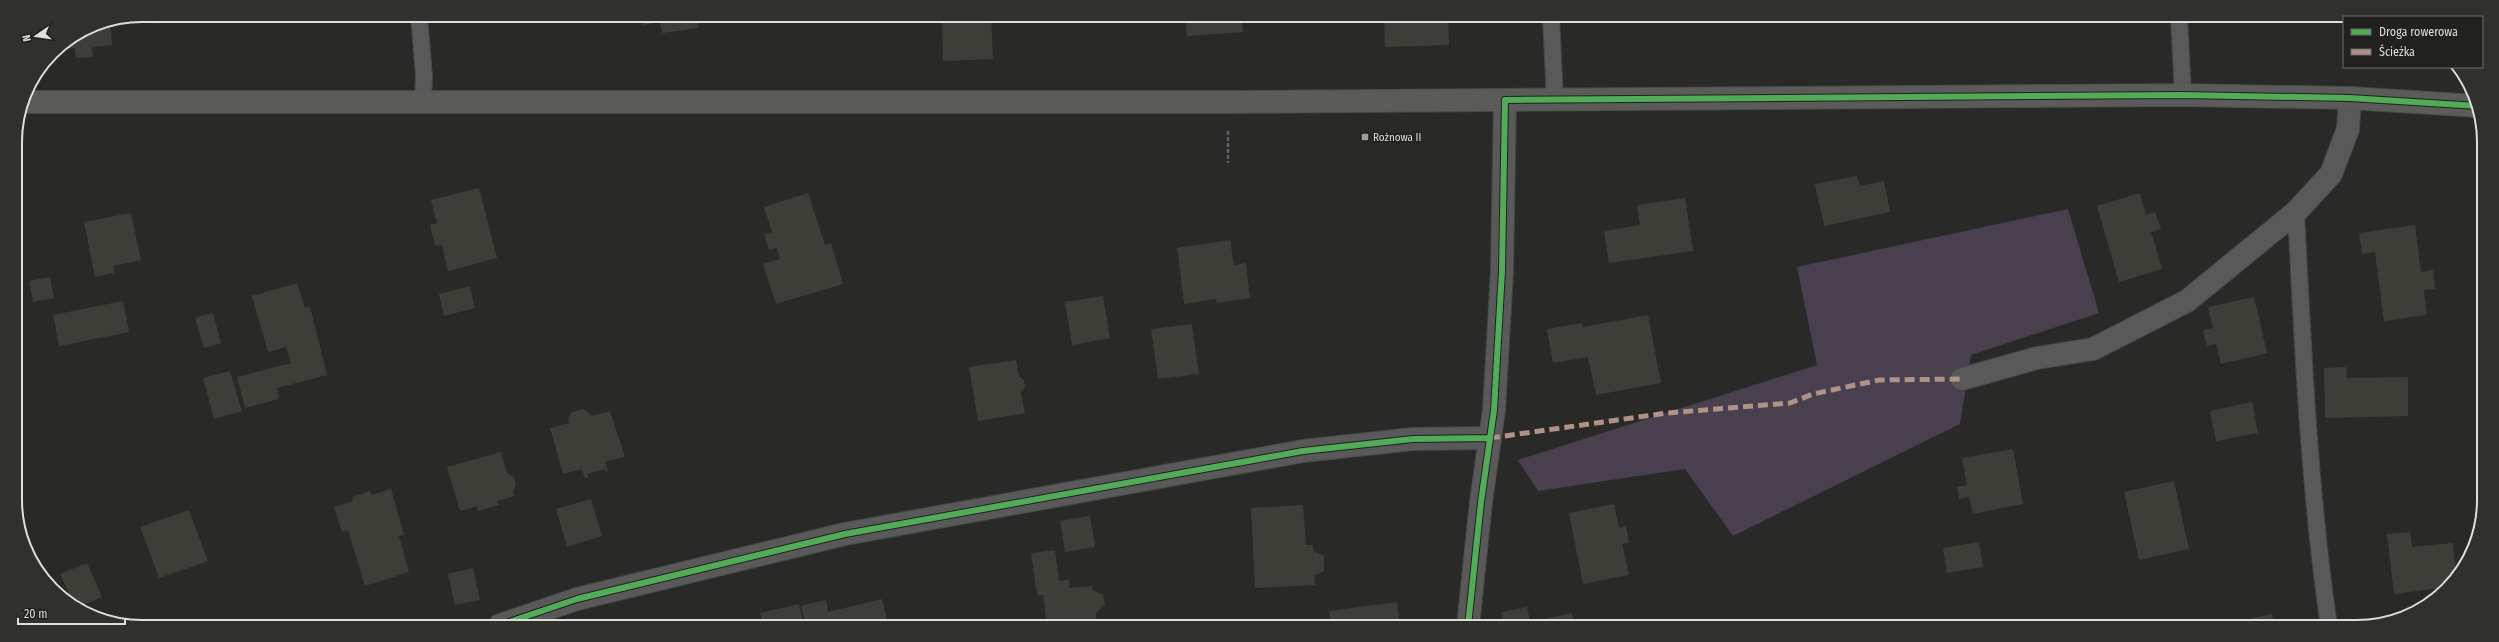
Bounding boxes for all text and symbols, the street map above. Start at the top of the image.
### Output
north arrow [16,16,56,56]
legend [2343,16,2483,68]
text: Droga rowerowa [2379,25,2458,39]
text: N [20,33,34,43]
text: Ścieżka [2379,44,2415,59]
place label: Rożnowa II [1373,131,1421,144]
marker: Rożnowa II [1360,132,1370,142]
scale bar [18,600,125,626]
text: 20 m [24,607,48,621]

